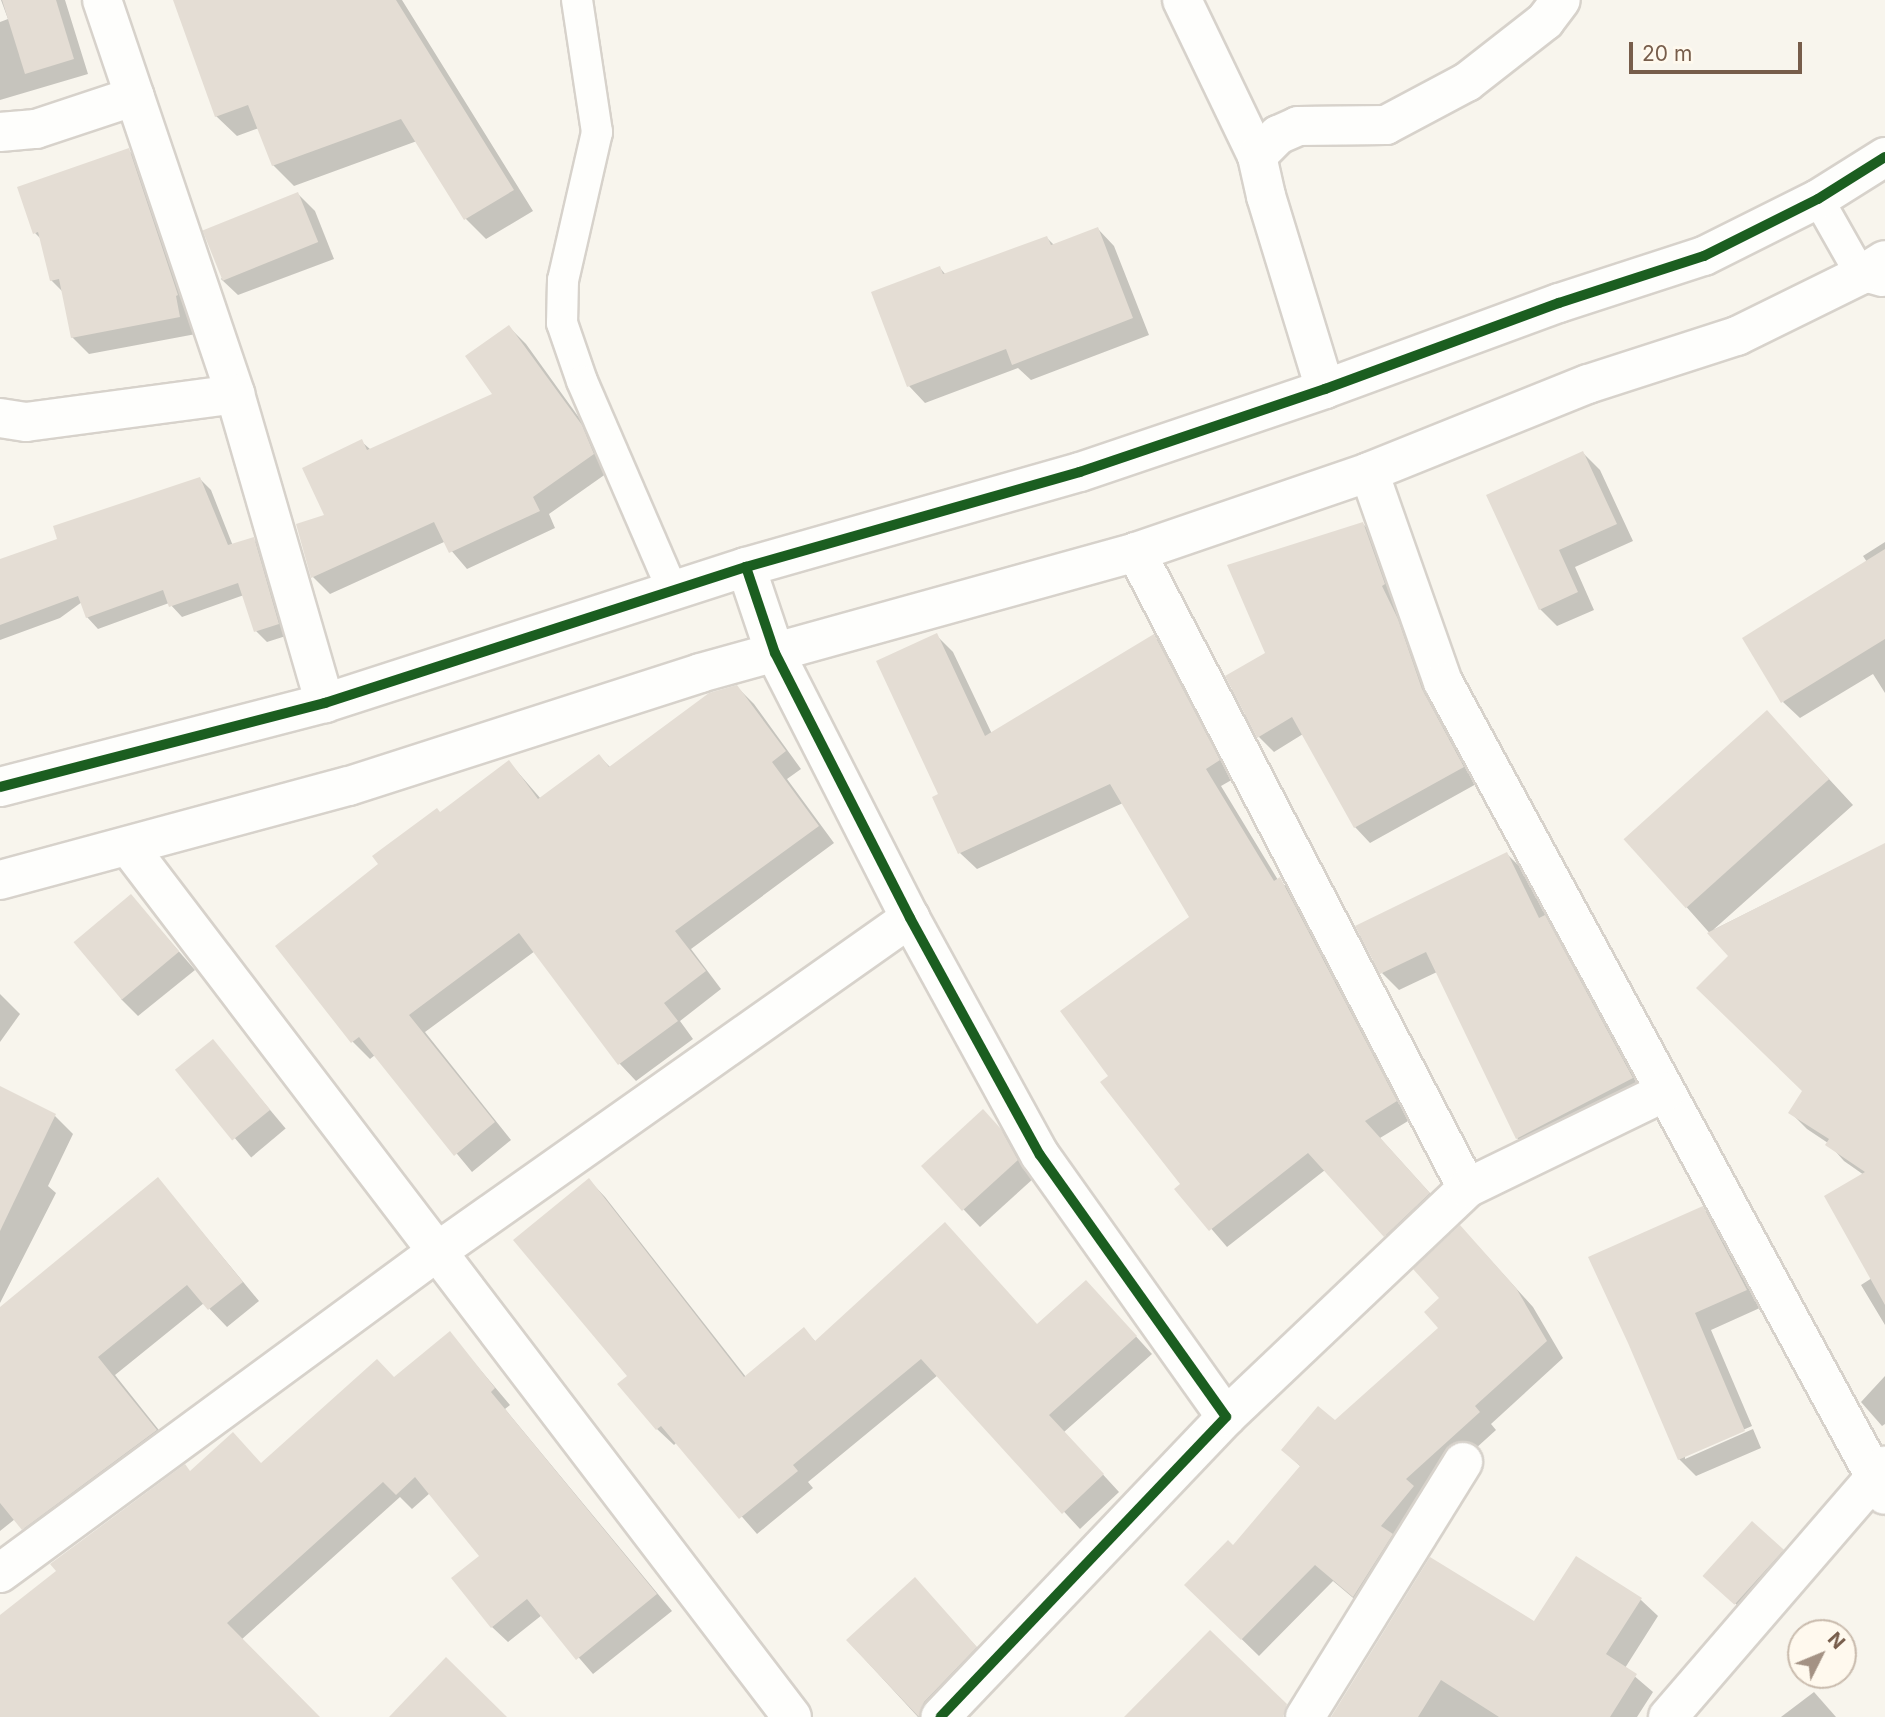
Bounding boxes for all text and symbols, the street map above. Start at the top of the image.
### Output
scale bar [1633,28,1806,72]
text: 20 m [1642,41,1692,66]
north arrow [1787,1619,1857,1689]
text: N [1823,1628,1850,1654]

